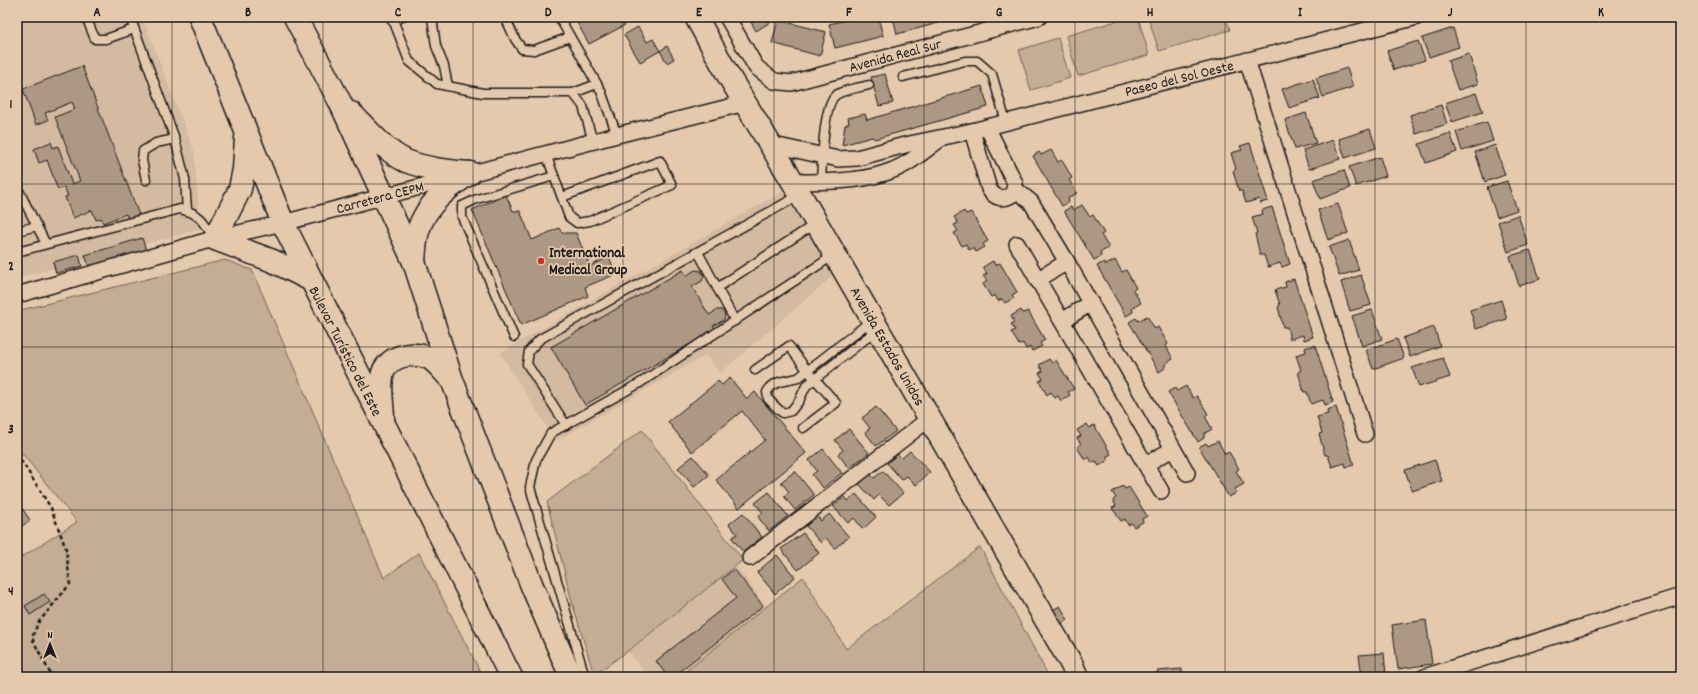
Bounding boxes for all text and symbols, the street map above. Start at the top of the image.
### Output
text: A [93,4,101,23]
text: B [245,4,251,23]
text: C [395,4,402,23]
text: D [545,4,552,23]
text: E [696,4,703,23]
text: F [846,4,852,23]
text: G [996,4,1003,23]
text: H [1147,4,1154,23]
text: I [1298,4,1303,23]
text: J [1448,4,1453,23]
text: K [1598,4,1604,23]
street label: Avenida Real Sur [847,34,945,80]
street label: Paseo del Sol Oeste [1123,56,1237,104]
text: 1 [10,96,13,115]
street label: Carretera CEPM [334,177,427,221]
place label: International Medical Group [549,243,628,282]
marker: International Medical Group [536,256,546,266]
text: 2 [8,258,14,277]
street label: Bulevar Turístico del Este [302,283,387,421]
street label: Avenida Estados Unidos [843,283,929,411]
text: 3 [8,421,14,440]
text: 4 [8,583,14,602]
north arrow [30,624,70,664]
text: N [47,628,53,644]

